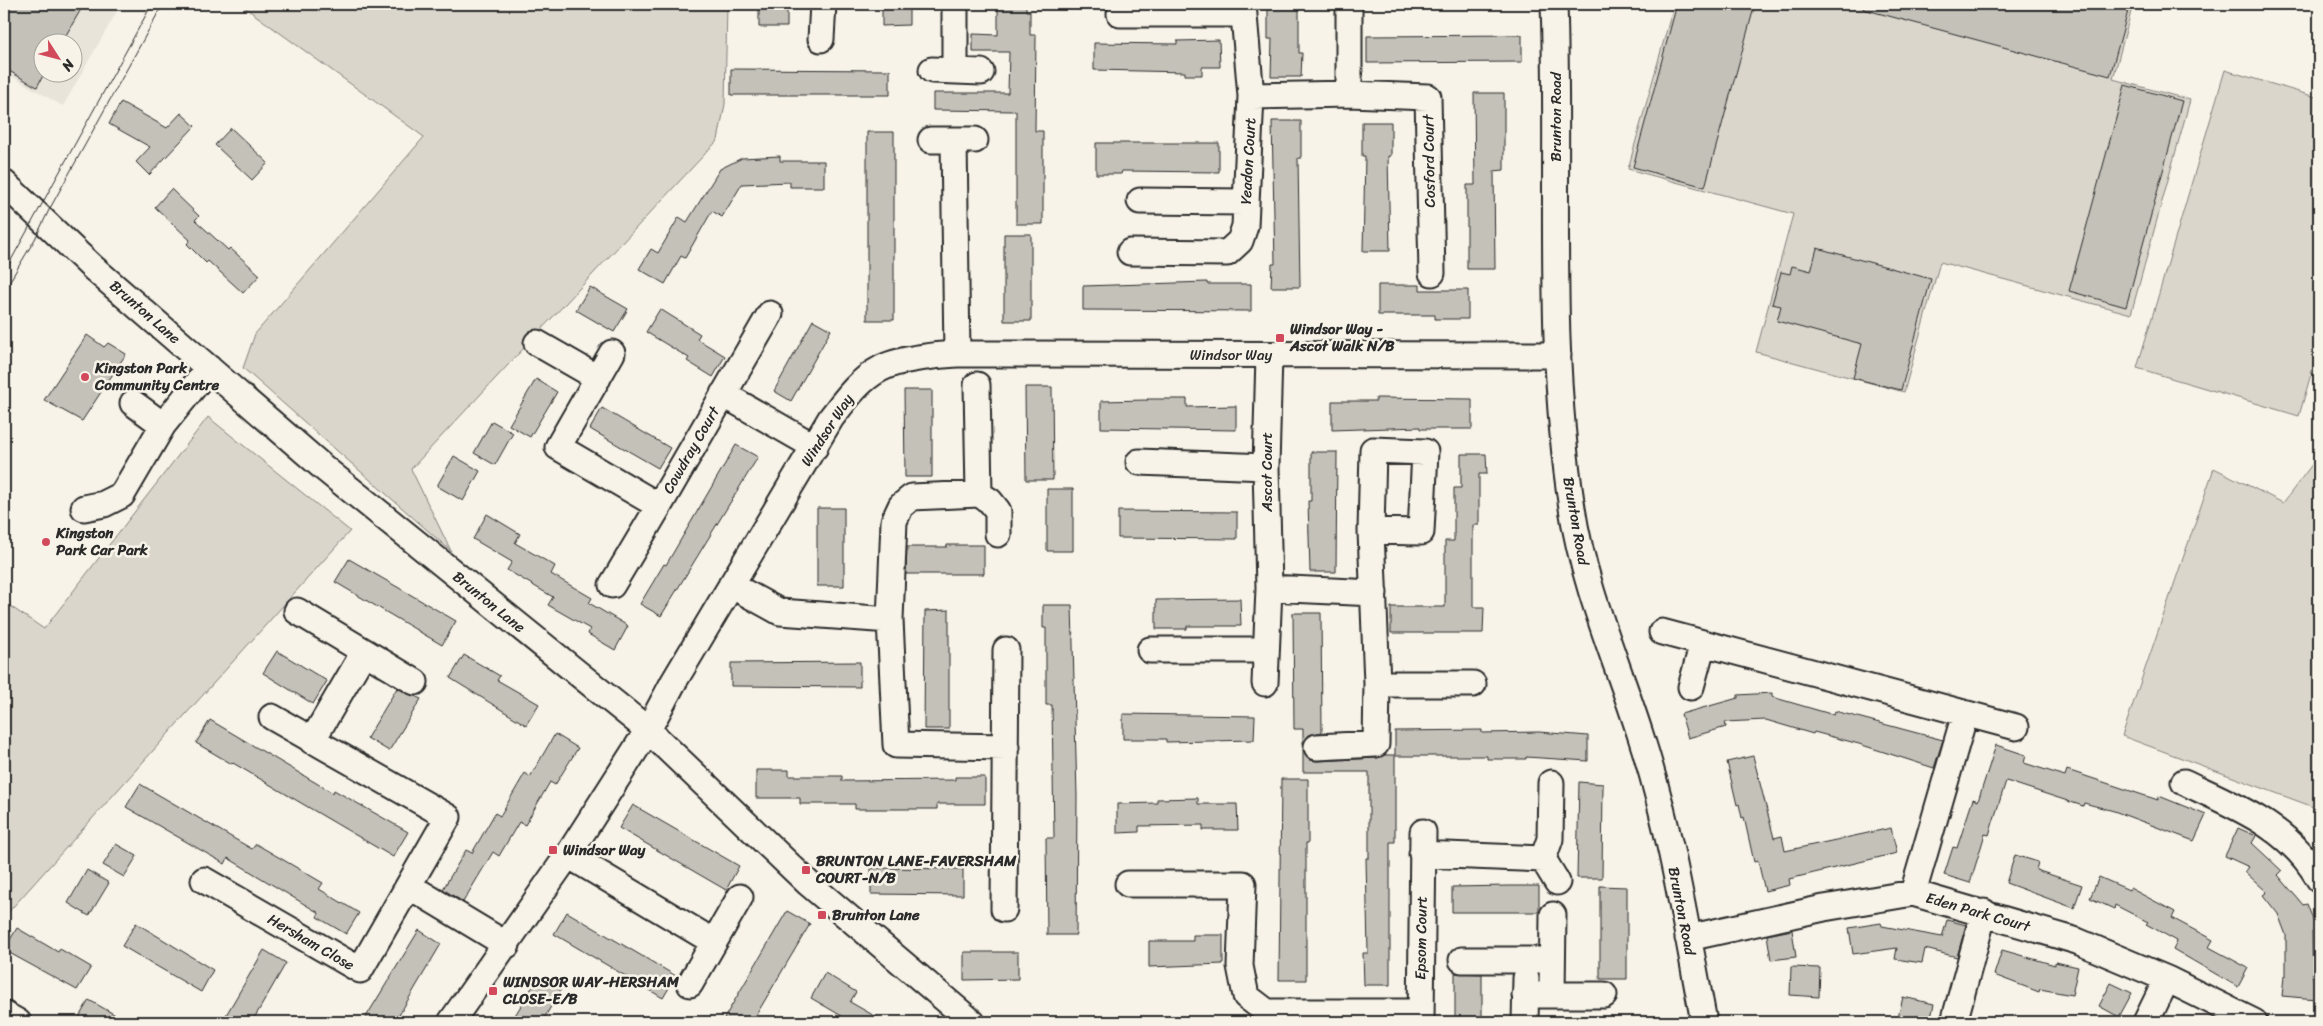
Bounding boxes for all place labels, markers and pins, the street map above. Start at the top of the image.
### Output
place label: Windsor Way - Ascot Walk N/B [1289,316,1395,359]
marker: Windsor Way - Ascot Walk N/B [1274,332,1286,344]
place label: Kingston Park Community Centre [94,355,220,398]
marker: Kingston Park Community Centre [79,371,91,383]
place label: Kingston Park Car Park [55,520,149,563]
marker: Kingston Park Car Park [40,536,52,548]
place label: Windsor Way [563,837,647,863]
marker: Windsor Way [547,844,559,856]
place label: BRUNTON LANE-FAVERSHAM COURT-N/B [815,848,1017,891]
marker: BRUNTON LANE-FAVERSHAM COURT-N/B [800,864,812,876]
place label: Brunton Lane [832,902,920,928]
marker: Brunton Lane [816,909,828,921]
place label: WINDSOR WAY-HERSHAM CLOSE-E/B [502,969,680,1012]
marker: WINDSOR WAY-HERSHAM CLOSE-E/B [487,985,499,997]

